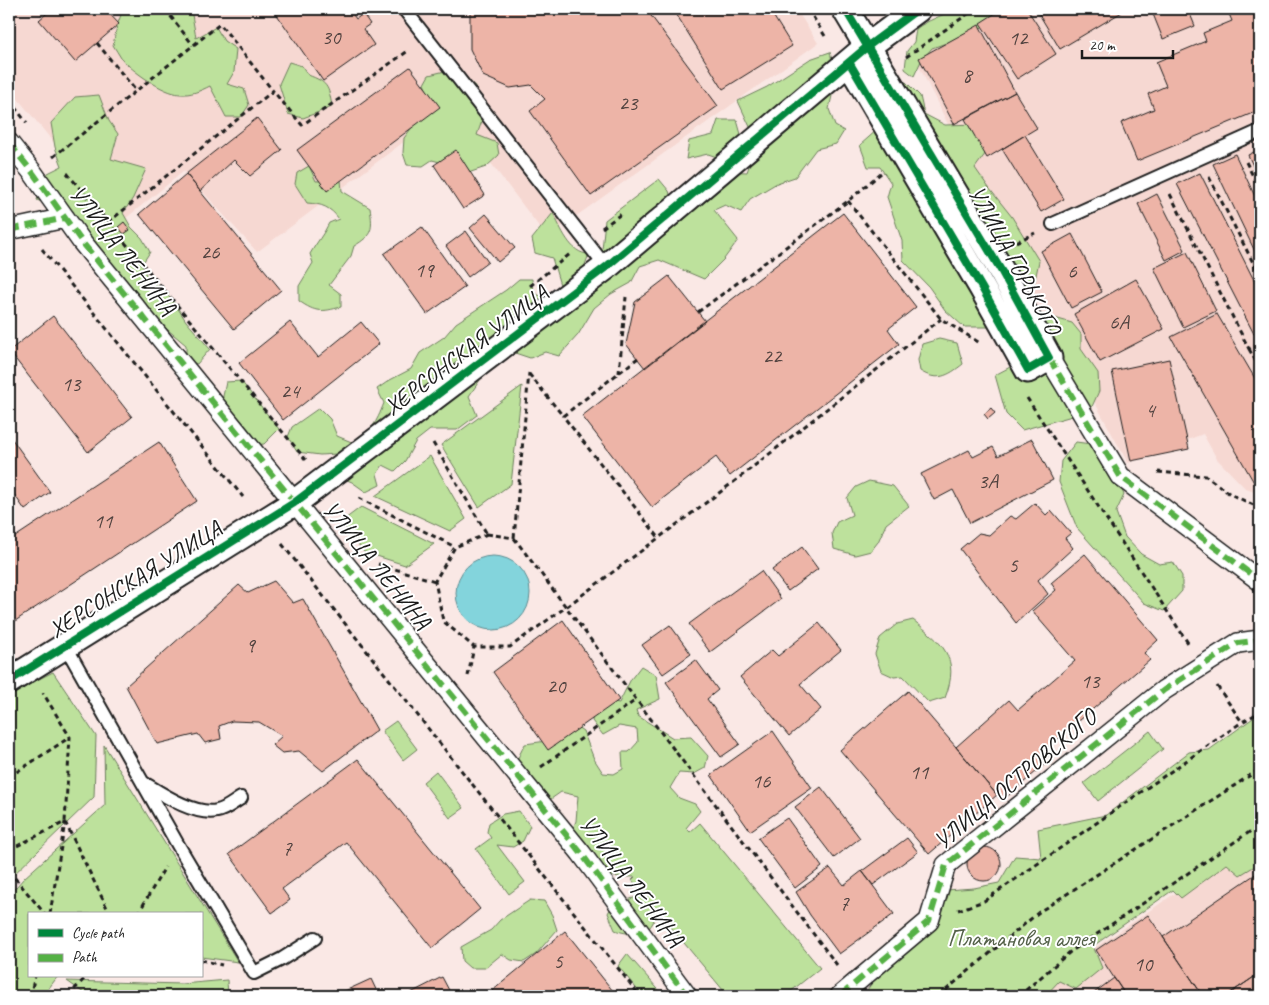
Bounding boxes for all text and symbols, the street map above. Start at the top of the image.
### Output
house number: 30 [322,24,342,50]
house number: 12 [1009,25,1029,51]
scale bar [1082,28,1173,60]
text: 20 m [1089,36,1116,55]
house number: 8 [962,62,974,88]
house number: 23 [619,90,639,116]
street label: УЛИЦА ЛЕНИНА [63,179,184,322]
street label: УЛИЦА ГОРЬКОГО [962,180,1070,342]
house number: 26 [201,239,220,265]
house number: 19 [415,257,435,283]
house number: 6 [1067,258,1077,284]
street label: ХЕРСОНСКАЯ УЛИЦА [378,278,555,422]
house number: 6А [1109,309,1130,335]
house number: 22 [763,343,783,369]
house number: 13 [62,371,82,397]
house number: 24 [281,378,302,404]
house number: 4 [1145,397,1157,423]
house number: 3А [978,468,999,494]
street label: УЛИЦА ЛЕНИНА [316,495,439,636]
house number: 11 [94,508,114,534]
street label: ХЕРСОНСКАЯ УЛИЦА [43,513,228,644]
house number: 5 [1008,552,1019,578]
house number: 9 [245,632,256,658]
house number: 13 [1081,668,1101,694]
house number: 20 [547,673,567,699]
street label: УЛИЦА ОСТРОВСКОГО [928,700,1105,856]
house number: 11 [910,759,930,785]
house number: 16 [752,768,771,794]
street label: УЛИЦА ЛЕНИНА [573,809,692,953]
house number: 7 [282,835,293,861]
house number: 7 [839,890,850,916]
legend [28,912,202,978]
park label: Платановая аллея [947,923,1096,953]
text: Cycle path [72,924,124,943]
text: Path [72,948,98,967]
house number: 5 [553,948,564,974]
house number: 10 [1134,951,1154,977]

